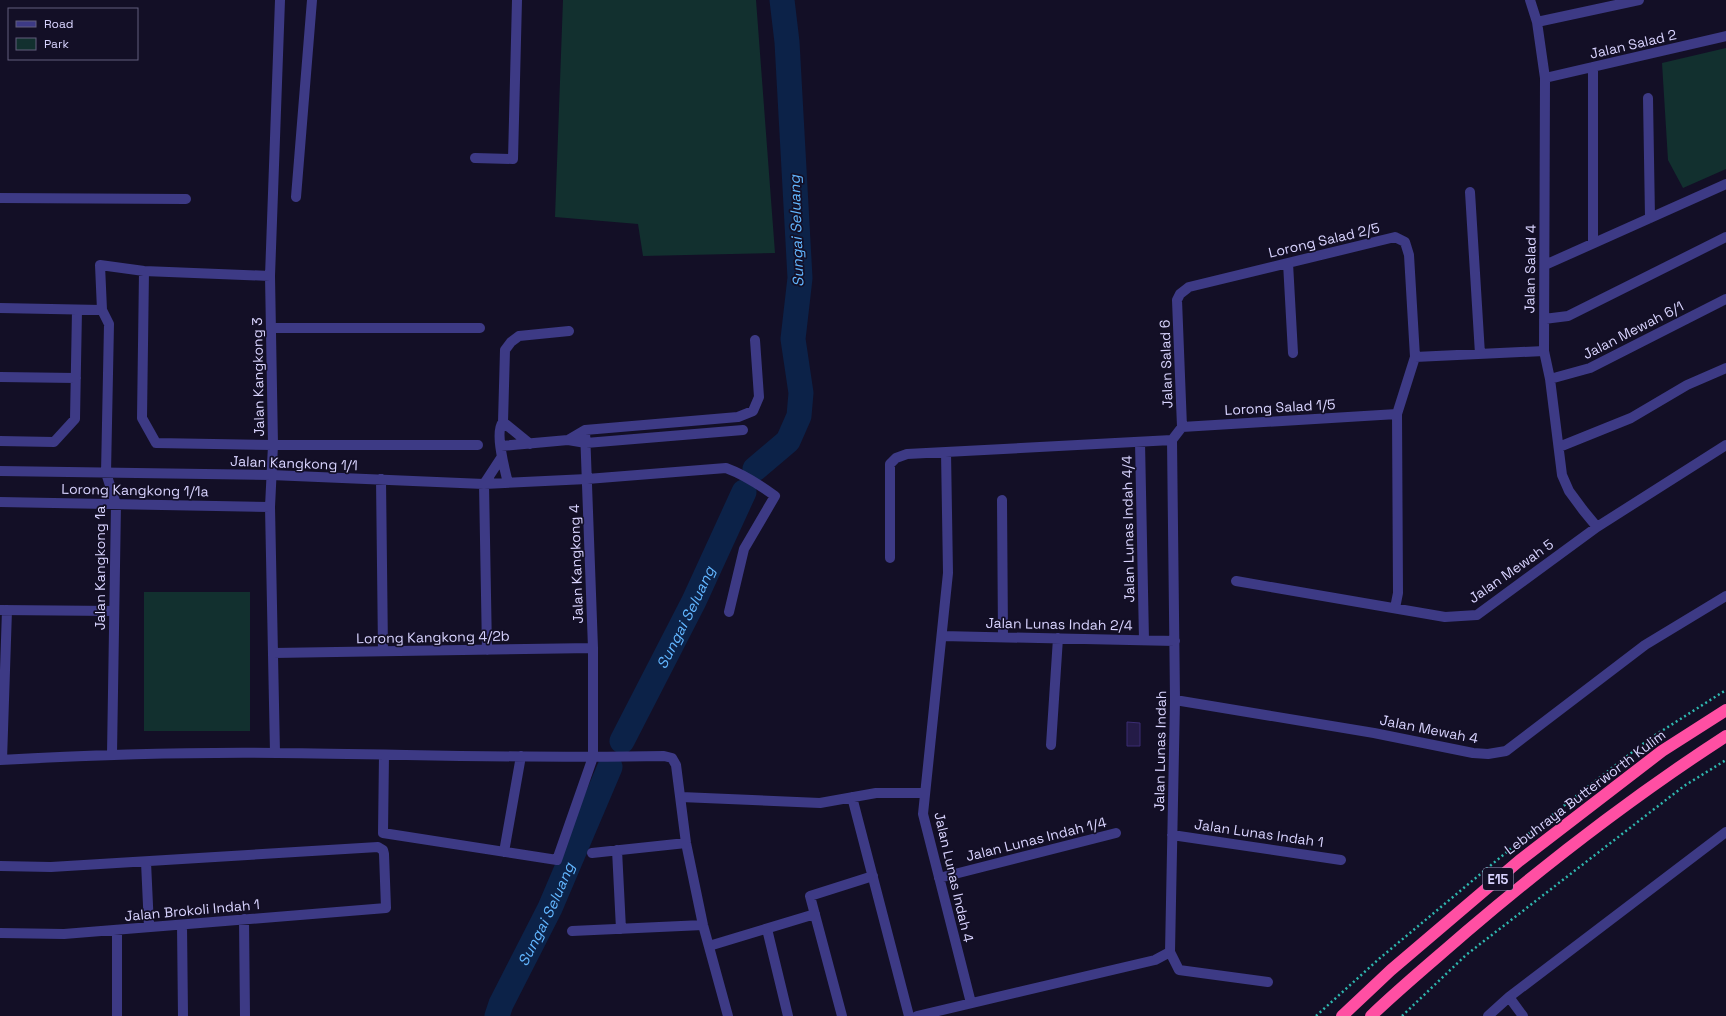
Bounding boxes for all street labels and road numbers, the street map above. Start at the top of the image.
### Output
street label: Jalan Salad 2 [1588,25,1678,63]
street label: Lorong Salad 2/5 [1267,218,1381,262]
street label: Jalan Salad 4 [1520,224,1540,314]
street label: Jalan Mewah 6/1 [1580,297,1686,363]
street label: Jalan Kangkong 3 [248,317,268,437]
street label: Jalan Salad 6 [1155,319,1177,409]
street label: Lorong Salad 1/5 [1224,395,1336,419]
street label: Jalan Kangkong 1/1 [230,452,358,474]
street label: Jalan Lunas Indah 4/4 [1118,455,1138,603]
street label: Lorong Kangkong 1/1a [61,480,209,500]
street label: Jalan Kangkong 4 [565,504,587,624]
street label: Jalan Kangkong 1a [91,506,109,630]
street label: Jalan Mewah 5 [1465,535,1557,607]
street label: Jalan Lunas Indah 2/4 [985,614,1133,634]
street label: Lorong Kangkong 4/2b [356,627,510,647]
street label: Jalan Lunas Indah [1150,690,1170,812]
street label: Jalan Mewah 4 [1378,711,1480,747]
street label: Lebuhraya Butterworth Kulim [1501,726,1669,858]
street label: Jalan Lunas Indah 4 [930,810,978,944]
street label: Jalan Lunas Indah 1/4 [964,813,1108,865]
street label: Jalan Lunas Indah 1 [1193,815,1325,851]
road number: E15 [1483,868,1513,890]
street label: Jalan Brokoli Indah 1 [123,895,261,925]

